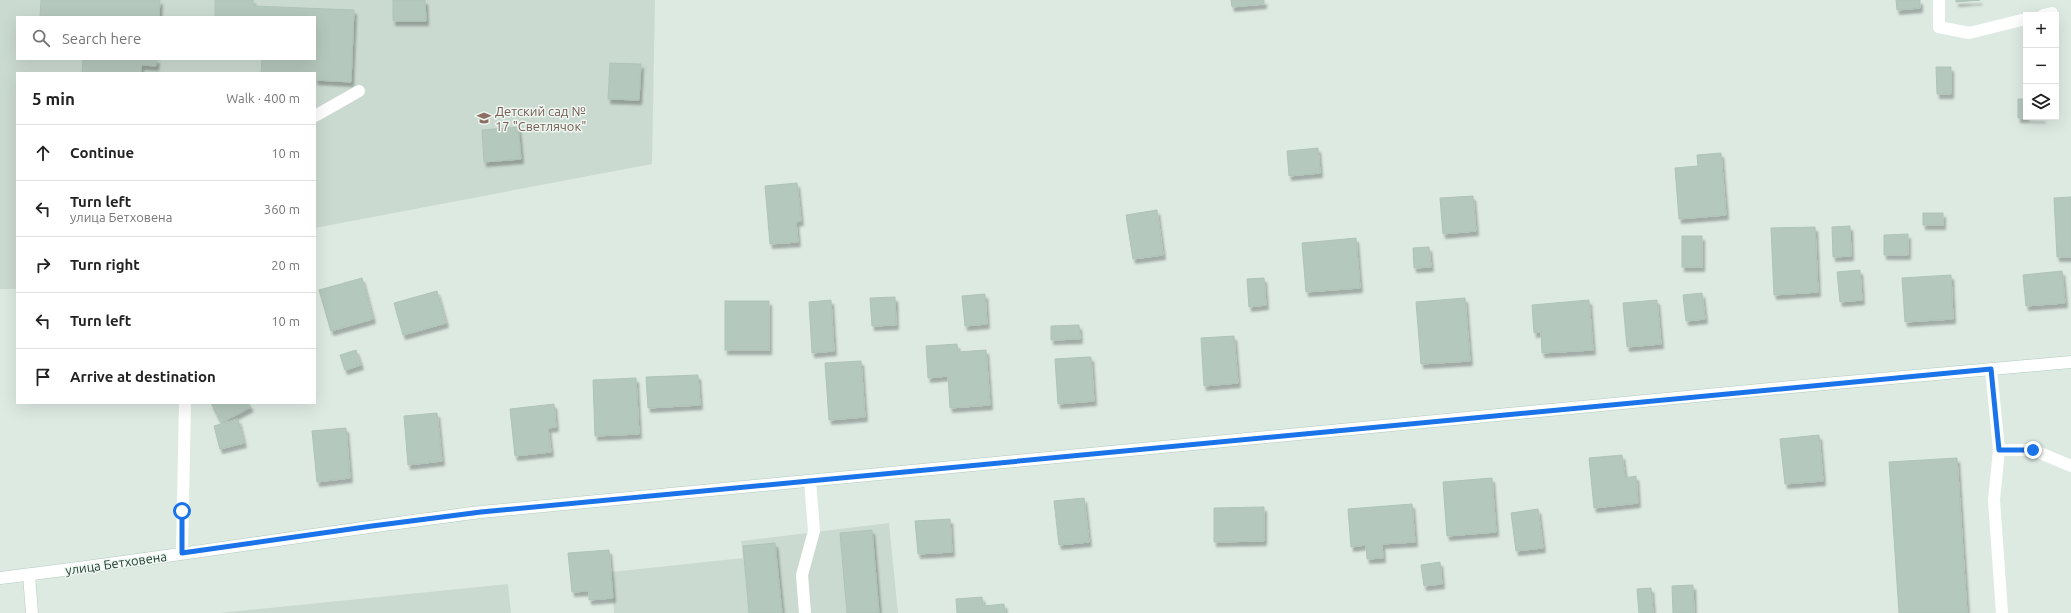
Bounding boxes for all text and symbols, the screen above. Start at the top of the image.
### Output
map controls [2023,12,2059,120]
button: + [2023,12,2059,48]
search box [16,16,316,60]
icon: search [30,27,52,49]
text: Search here [62,30,141,47]
button: − [2023,48,2059,84]
button: layers [2023,84,2059,120]
text: 5 min [32,89,75,108]
text: Walk · 400 m [226,91,300,105]
place label: Детский сад № 17 "Светлячок" [495,104,586,133]
school or university icon: Детский сад № 17 "Светлячок" [476,110,492,126]
icon: ahead [32,142,54,164]
text: Continue [70,144,134,161]
text: 10 m [271,146,300,160]
text: Turn left [70,193,131,210]
icon: left [32,198,54,220]
text: 360 m [264,202,300,216]
text: улица Бетховена [70,210,172,224]
icon: right [32,254,54,276]
text: Turn right [70,256,140,273]
text: 20 m [271,258,300,272]
icon: left [32,310,54,332]
text: Turn left [70,312,131,329]
text: 10 m [271,314,300,328]
icon: arrive [32,366,54,388]
text: Arrive at destination [70,368,216,385]
route end [2024,441,2042,459]
route start [173,502,191,520]
street label: улица Бетховена [64,549,168,577]

